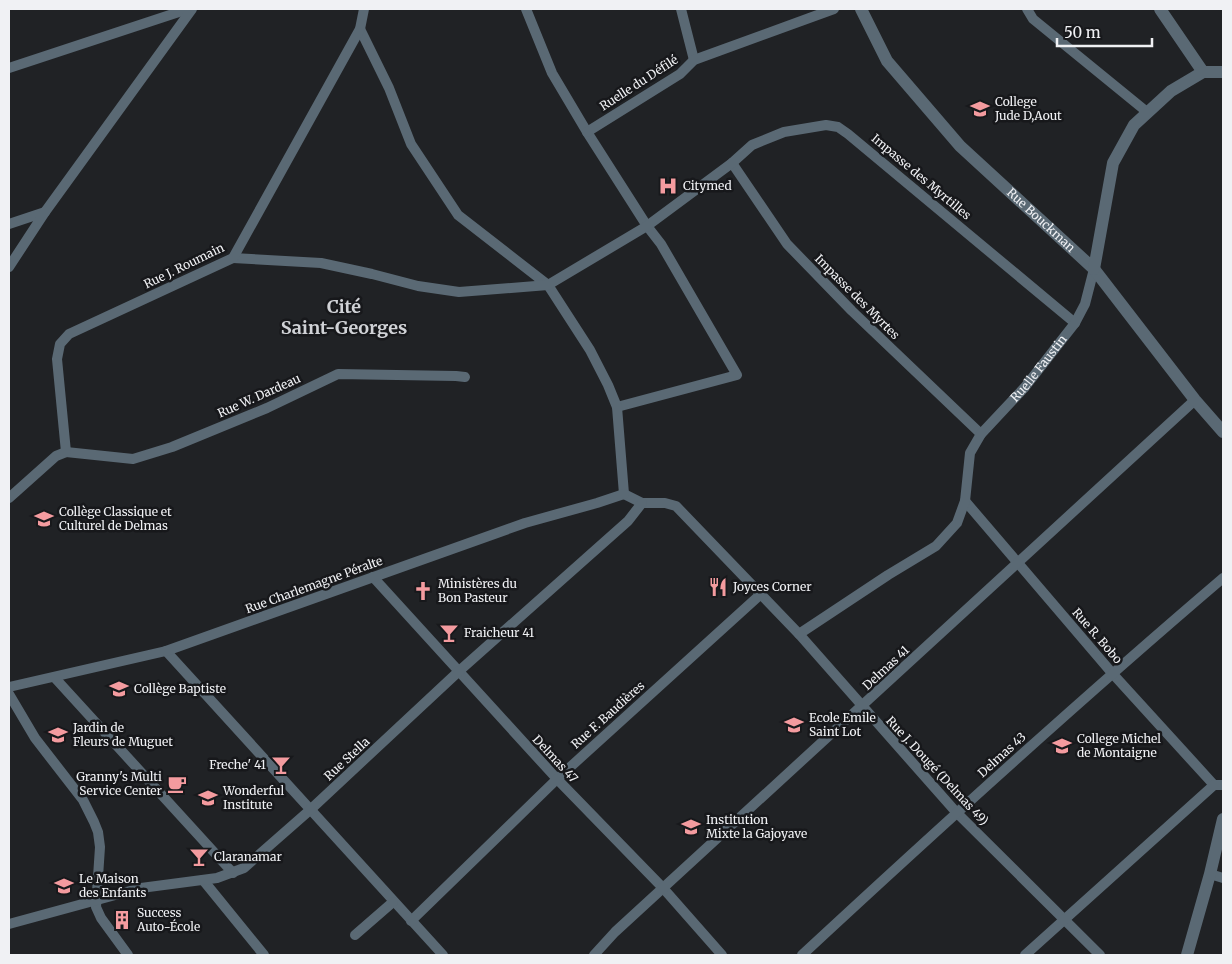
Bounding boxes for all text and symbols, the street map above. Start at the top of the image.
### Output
scale bar [1057,15,1152,47]
text: 50 m [1064,23,1101,42]
street label: Ruelle du Défilé [597,52,681,113]
place label: College Jude D,Aout [994,94,1062,123]
school or university icon: College Jude D,Aout [969,98,991,120]
street label: Impasse des Myrtilles [868,131,974,223]
hospital icon: Citymed [657,175,679,197]
place label: Citymed [683,178,732,193]
street label: Rue Bouckman [1004,185,1079,255]
street label: Rue J. Roumain [141,240,226,291]
street label: Impasse des Myrtes [812,251,903,342]
district label: Cité Saint-Georges [281,295,407,339]
street label: Ruelle Faustin [1007,332,1070,405]
street label: Rue W. Dardeau [215,370,303,421]
place label: Collège Classique et Culturel de Delmas [59,504,172,533]
school or university icon: Collège Classique et Culturel de Delmas [33,508,55,530]
street label: Rue Charlemagne Péralte [243,553,384,616]
place label: Ministères du Bon Pasteur [438,576,518,605]
restaurant icon: Joyces Corner [707,576,729,598]
place label: Joyces Corner [732,579,812,594]
church icon: Ministères du Bon Pasteur [412,580,434,602]
street label: Rue R. Bobo [1069,605,1126,667]
bar icon: Fraicheur 41 [438,622,460,644]
place label: Fraicheur 41 [464,625,535,640]
street label: Delmas 41 [859,642,913,693]
school or university icon: Collège Baptiste [108,678,130,700]
street label: Rue F. Baudières [568,678,647,751]
place label: Collège Baptiste [134,681,226,696]
place label: Ecole Emile Saint Lot [809,710,876,739]
street label: Rue J. Dougé (Delmas 49) [883,713,992,828]
school or university icon: Ecole Emile Saint Lot [783,714,805,736]
place label: Jardin de Fleurs de Muguet [72,720,173,749]
school or university icon: Jardin de Fleurs de Muguet [47,724,69,746]
street label: Delmas 43 [974,729,1029,780]
place label: College Michel de Montaigne [1077,731,1161,760]
street label: Delmas 47 [530,732,581,786]
street label: Rue Stella [321,734,373,783]
school or university icon: College Michel de Montaigne [1051,735,1073,757]
bar icon: Freche' 41 [270,754,292,776]
place label: Freche' 41 [209,757,267,772]
place label: Granny's Multi Service Center [76,769,163,798]
cafe icon: Granny's Multi Service Center [166,773,188,795]
place label: Wonderful Institute [222,783,284,812]
school or university icon: Wonderful Institute [197,787,219,809]
place label: Institution Mixte la Gajoyave [706,812,807,841]
school or university icon: Institution Mixte la Gajoyave [680,816,702,838]
bar icon: Claranamar [188,846,210,868]
place label: Claranamar [214,849,282,864]
place label: Le Maison des Enfants [79,871,146,900]
school or university icon: Le Maison des Enfants [53,875,75,897]
place label: Success Auto-École [136,905,200,934]
building icon: Success Auto-École [111,909,133,931]

